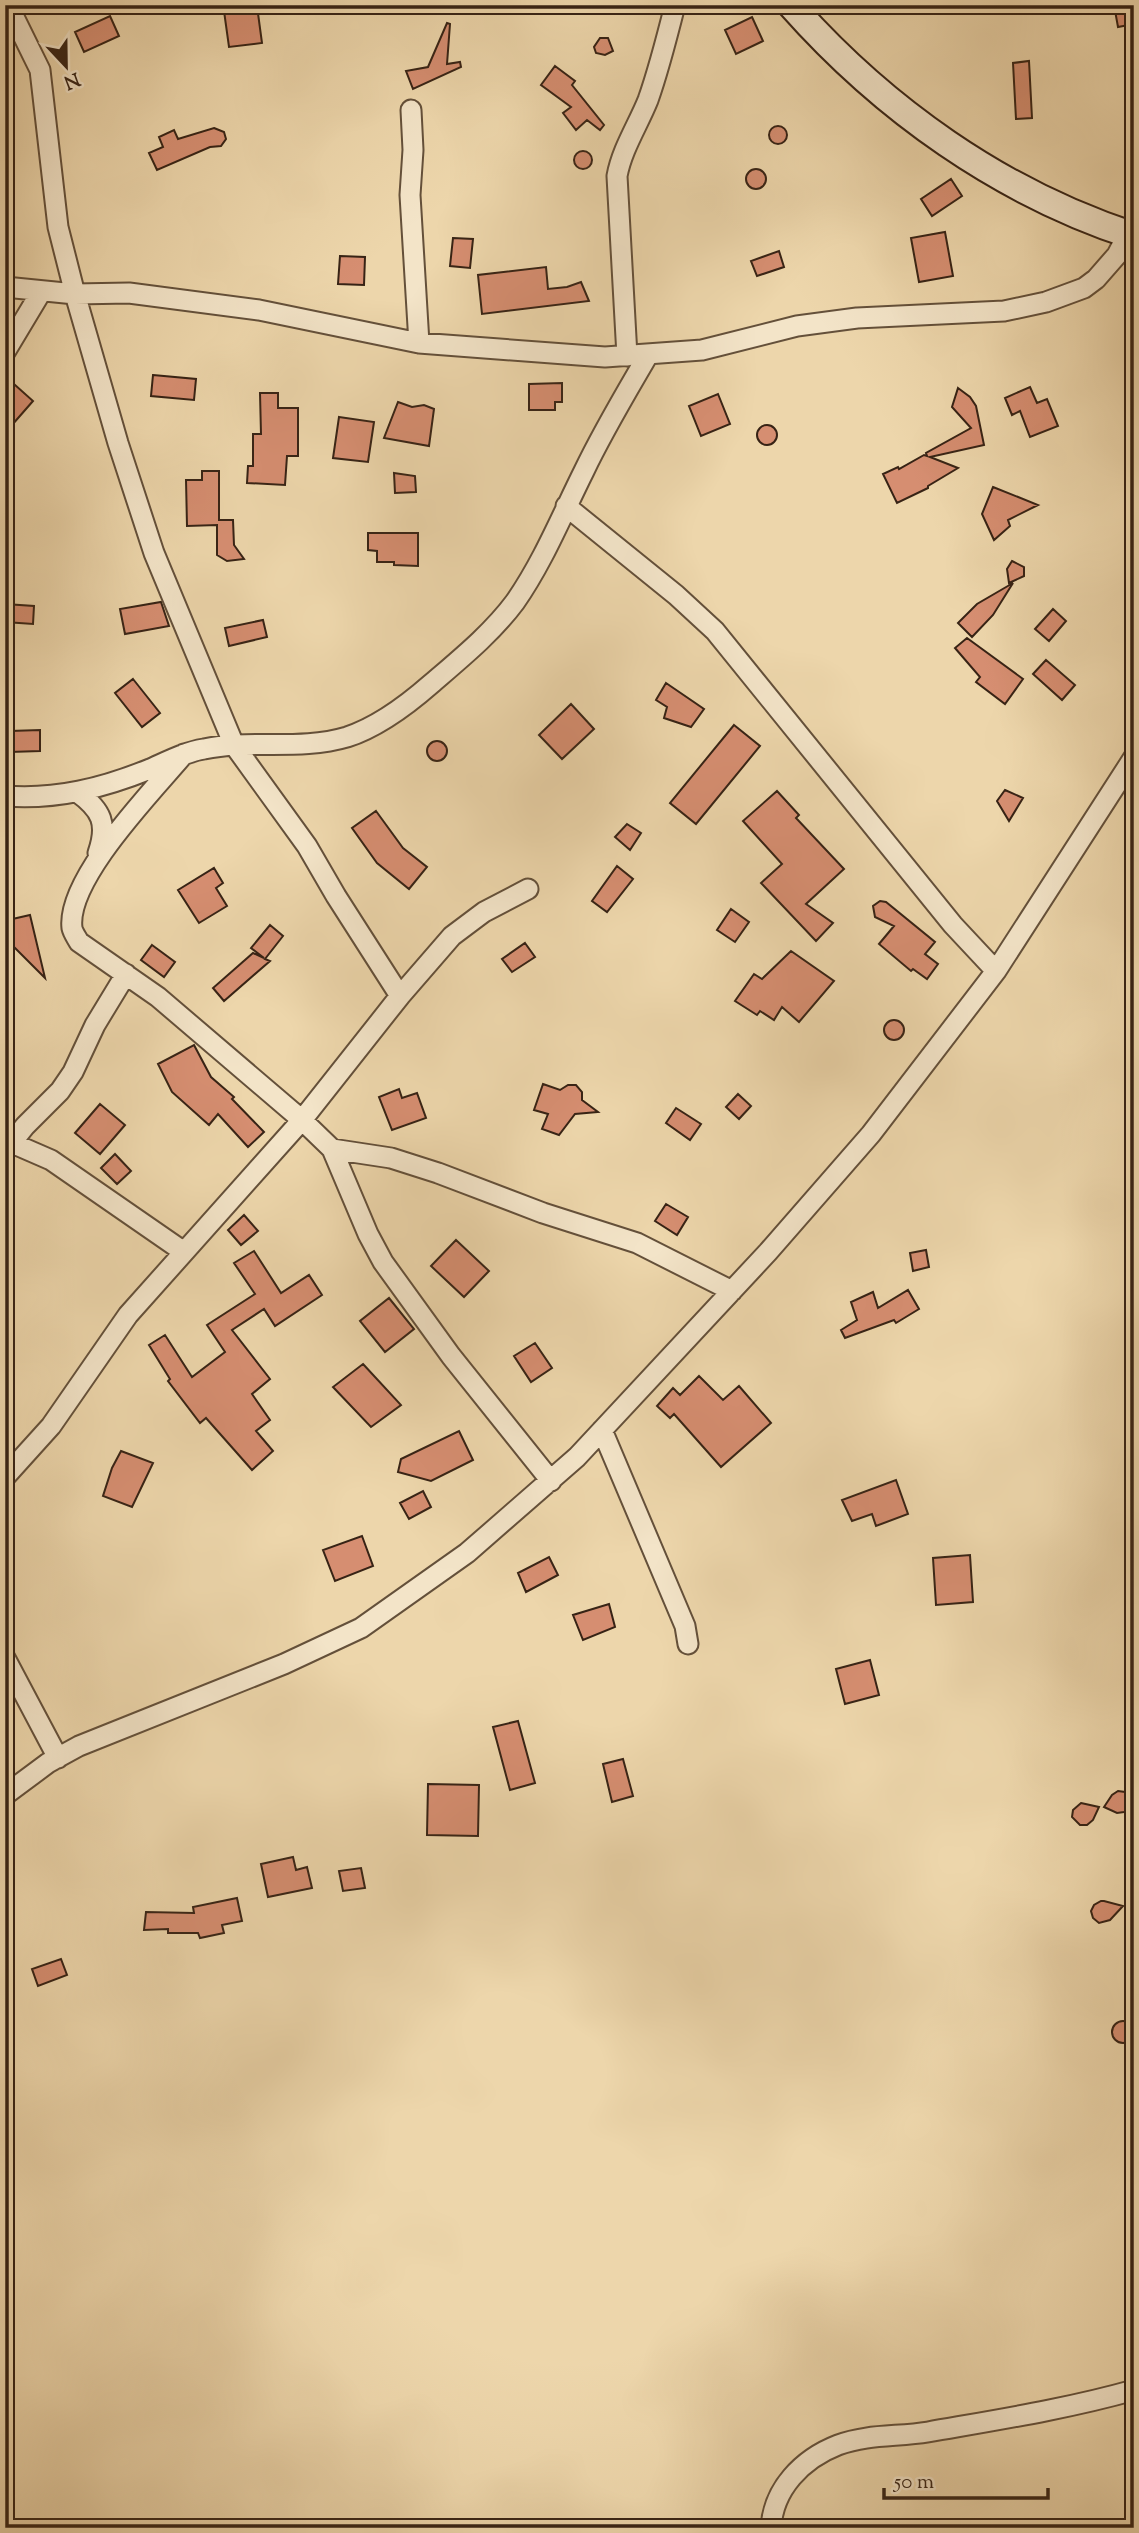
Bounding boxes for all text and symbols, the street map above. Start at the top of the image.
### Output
north arrow [32,32,102,102]
text: N [59,64,84,95]
scale bar [884,2456,1048,2500]
text: 50 m [893,2468,934,2498]

